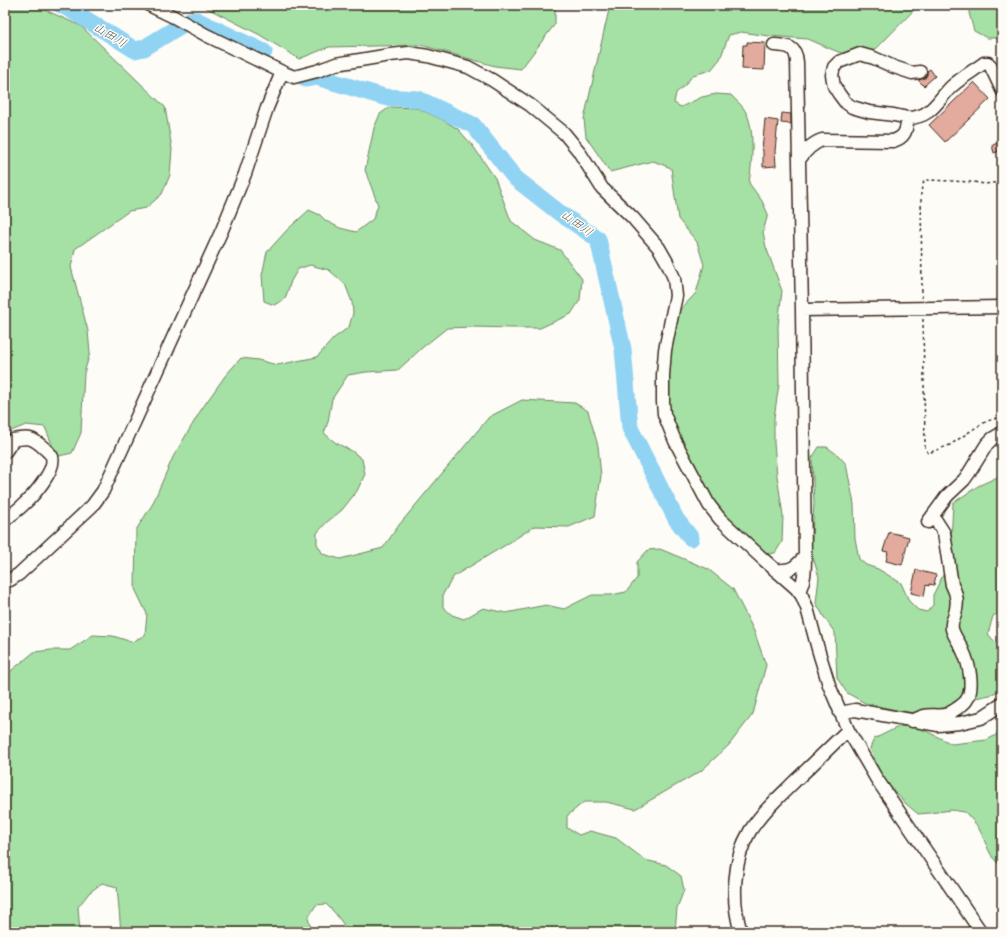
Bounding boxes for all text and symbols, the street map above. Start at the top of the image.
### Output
water label: 山田川 [90,19,130,51]
water label: 山田川 [558,206,596,240]

